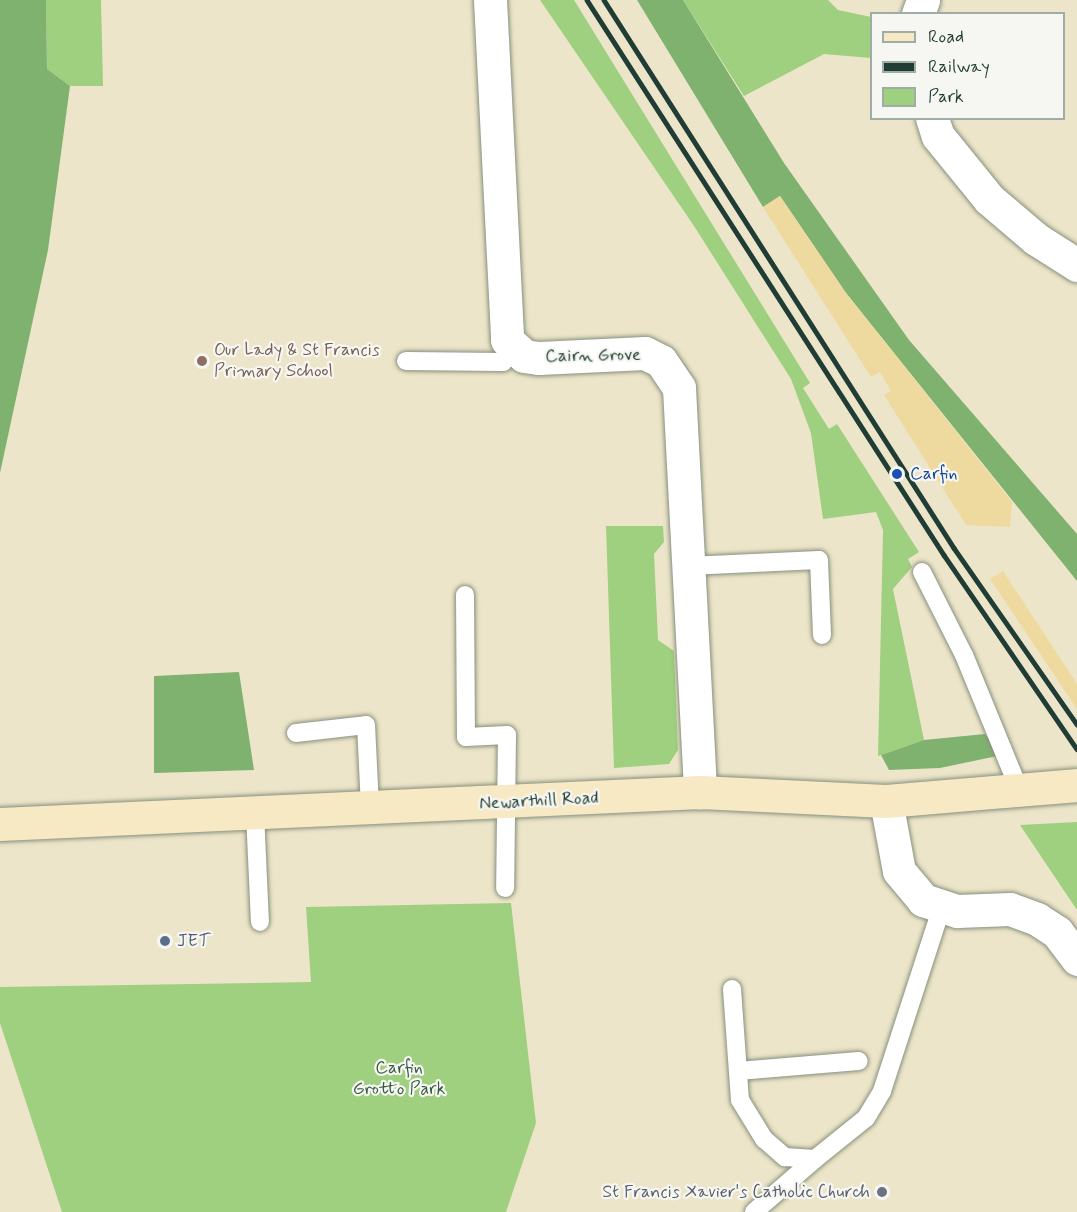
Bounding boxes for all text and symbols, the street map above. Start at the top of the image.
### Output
legend [870,12,1065,120]
text: Road [928,25,964,49]
text: Railway [928,55,990,79]
text: Park [928,85,964,109]
place label: Our Lady & St Francis Primary School [214,340,383,382]
street label: Cairn Grove [545,344,641,368]
marker: Our Lady & St Francis Primary School [195,354,209,368]
place label: Carfin [910,463,957,485]
marker: Carfin [888,465,906,483]
street label: Newarthill Road [479,787,599,815]
place label: JET [177,930,210,952]
marker: JET [158,934,172,948]
park label: Carfin Grotto Park [353,1058,445,1100]
place label: St Francis Xavier's Catholic Church [592,1181,870,1203]
marker: St Francis Xavier's Catholic Church [875,1185,889,1199]

